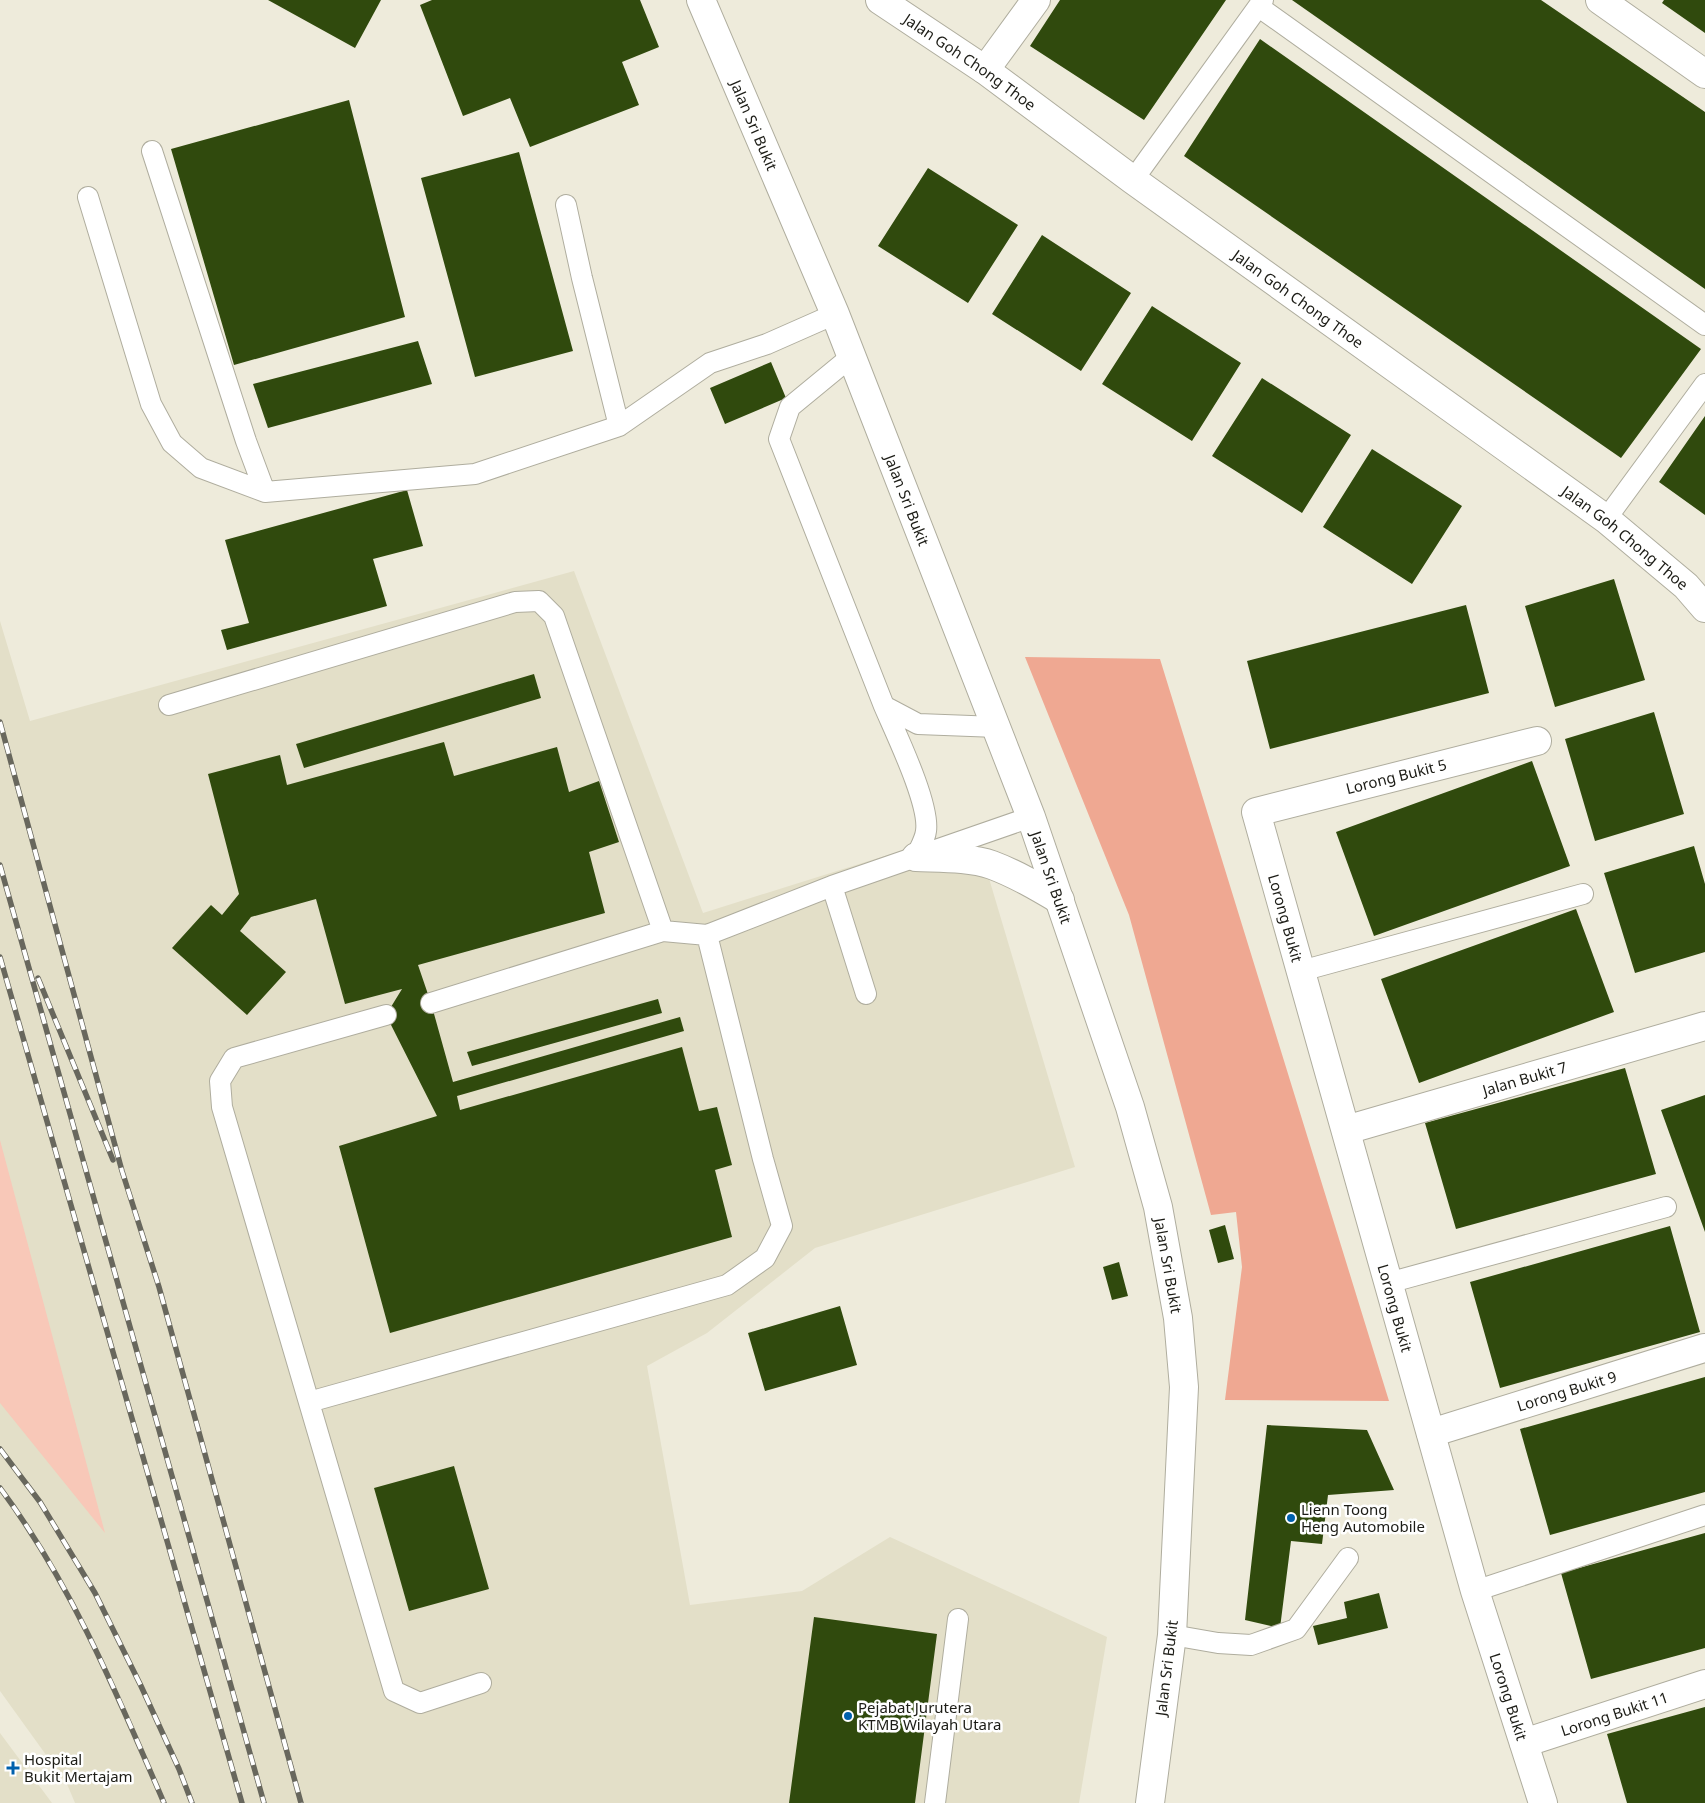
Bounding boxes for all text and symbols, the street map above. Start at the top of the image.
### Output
street label: Jalan Goh Chong Thoe [898,8,1040,114]
street label: Jalan Sri Bukit [725,75,783,174]
street label: Jalan Goh Chong Thoe [1227,244,1368,352]
street label: Jalan Sri Bukit [880,449,935,549]
street label: Jalan Goh Chong Thoe [1556,480,1693,594]
street label: Lorong Bukit 5 [1344,754,1448,798]
street label: Jalan Sri Bukit [1026,827,1077,927]
street label: Lorong Bukit [1264,872,1308,965]
street label: Jalan Bukit 7 [1478,1057,1569,1100]
street label: Jalan Sri Bukit [1150,1214,1187,1315]
street label: Lorong Bukit [1374,1262,1417,1355]
street label: Lorong Bukit 9 [1514,1366,1619,1416]
place label: Lienn Toong Heng Automobile [1301,1499,1425,1536]
marker: Lienn Toong Heng Automobile [1285,1512,1297,1524]
street label: Jalan Sri Bukit [1150,1618,1182,1719]
street label: Lorong Bukit [1486,1650,1532,1743]
street label: Lorong Bukit 11 [1558,1687,1671,1740]
place label: Pejabat Jurutera KTMB Wilayah Utara [858,1697,1001,1734]
marker: Pejabat Jurutera KTMB Wilayah Utara [842,1710,854,1722]
place label: Hospital Bukit Mertajam [24,1749,133,1786]
marker: Hospital Bukit Mertajam [6,1761,20,1775]

